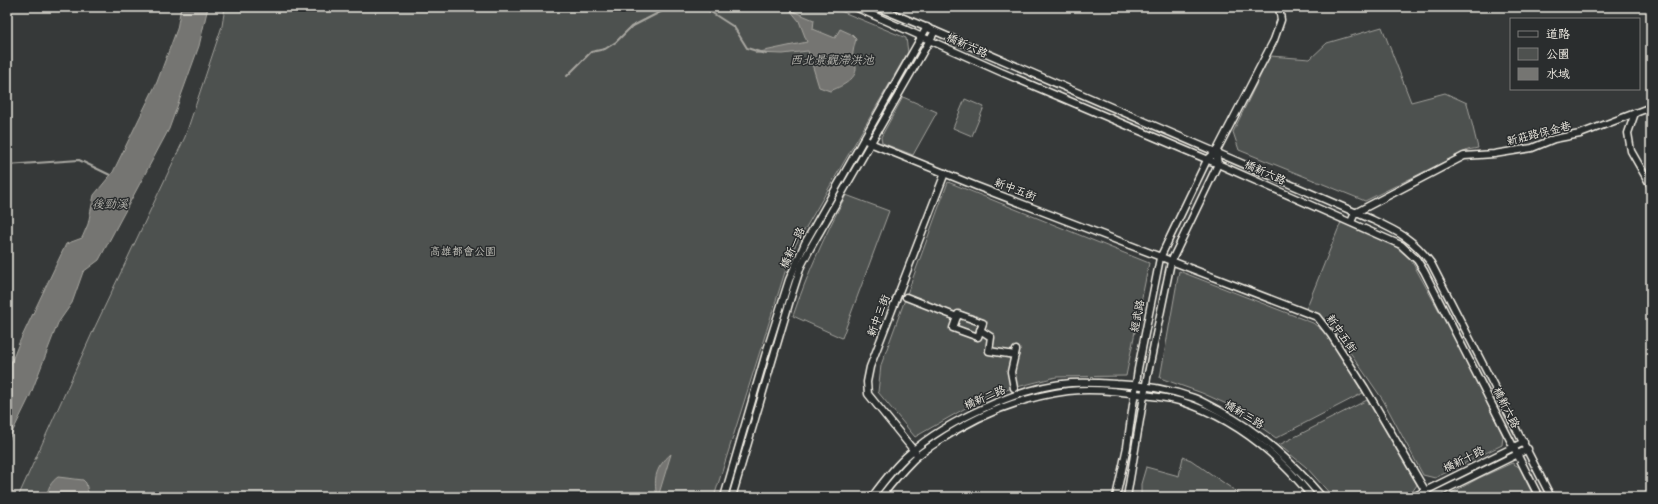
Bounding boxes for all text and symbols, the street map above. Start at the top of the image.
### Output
legend [1510,18,1640,90]
text: 道路 [1546,25,1570,44]
street label: 橋新六路 [943,29,991,63]
text: 公園 [1546,45,1570,64]
water label: 西北景觀滯洪池 [790,51,875,70]
text: 水域 [1546,65,1570,84]
street label: 新莊路保金巷 [1505,117,1573,151]
street label: 橋新六路 [1241,156,1289,190]
street label: 新中五街 [991,174,1040,207]
water label: 後勁溪 [92,195,129,214]
street label: 橋新一路 [776,224,810,272]
park label: 高雄都會公園 [430,243,496,261]
street label: 新中三街 [863,291,896,340]
street label: 經武路 [1126,298,1150,334]
street label: 新中五街 [1321,311,1362,358]
street label: 橋新二路 [961,381,1009,415]
street label: 橋新六路 [1488,384,1524,432]
street label: 橋新三路 [1221,396,1267,434]
street label: 橋新十路 [1440,442,1488,478]

